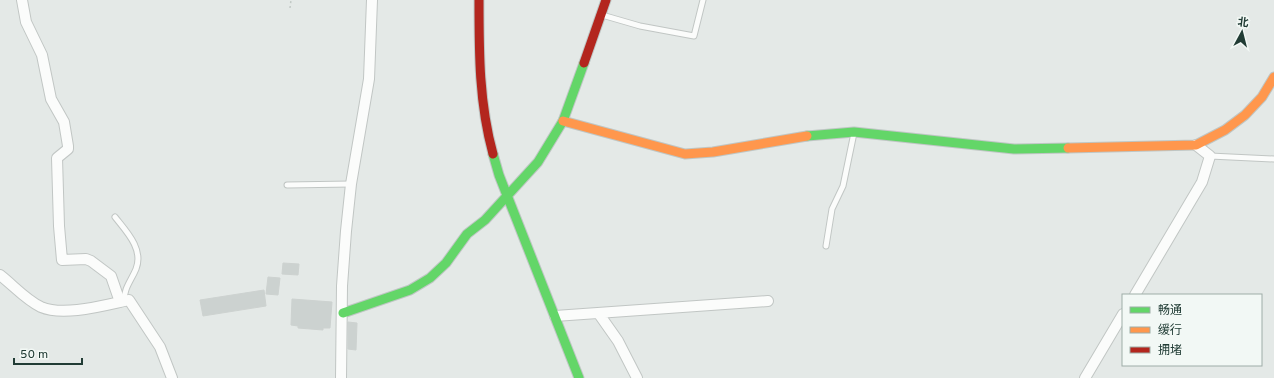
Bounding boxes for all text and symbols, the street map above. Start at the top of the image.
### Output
north arrow [1222,12,1262,52]
text: 北 [1237,15,1249,31]
legend [1122,294,1262,366]
text: 畅通 [1158,303,1182,319]
text: 缓行 [1158,323,1182,339]
scale bar [14,340,82,366]
text: 拥堵 [1158,343,1182,359]
text: 50 m [20,347,48,363]

